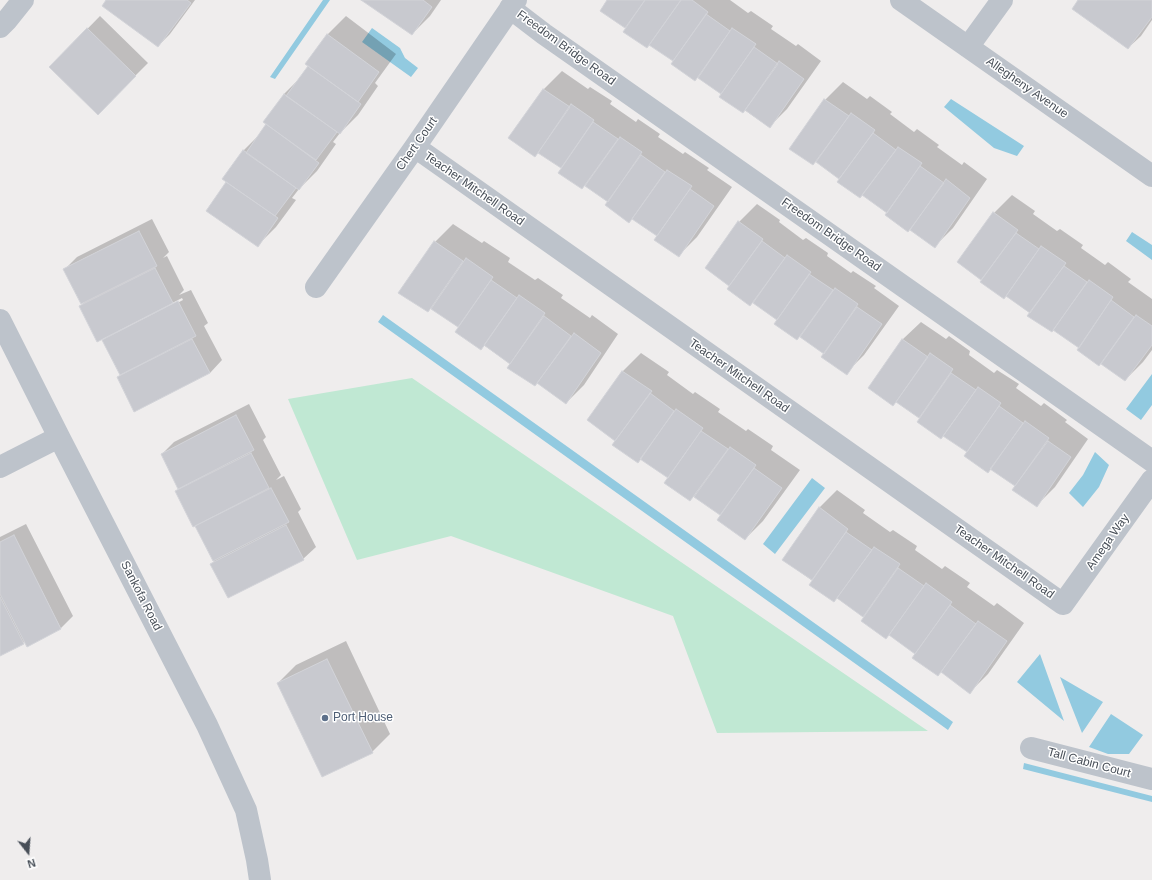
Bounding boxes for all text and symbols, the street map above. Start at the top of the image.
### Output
street label: Freedom Bridge Road [514,7,618,89]
street label: Allegheny Avenue [983,54,1071,122]
street label: Chert Court [393,114,441,174]
street label: Teacher Mitchell Road [421,149,527,229]
street label: Freedom Bridge Road [779,195,883,275]
street label: Teacher Mitchell Road [686,336,792,416]
street label: Amega Way [1083,511,1133,573]
street label: Teacher Mitchell Road [951,522,1057,602]
street label: Sankofa Road [117,559,165,633]
place label: Port House [333,711,393,725]
marker: Port House [320,713,330,723]
street label: Tall Cabin Court [1046,745,1132,781]
north arrow [8,832,48,872]
text: N [26,857,37,870]

